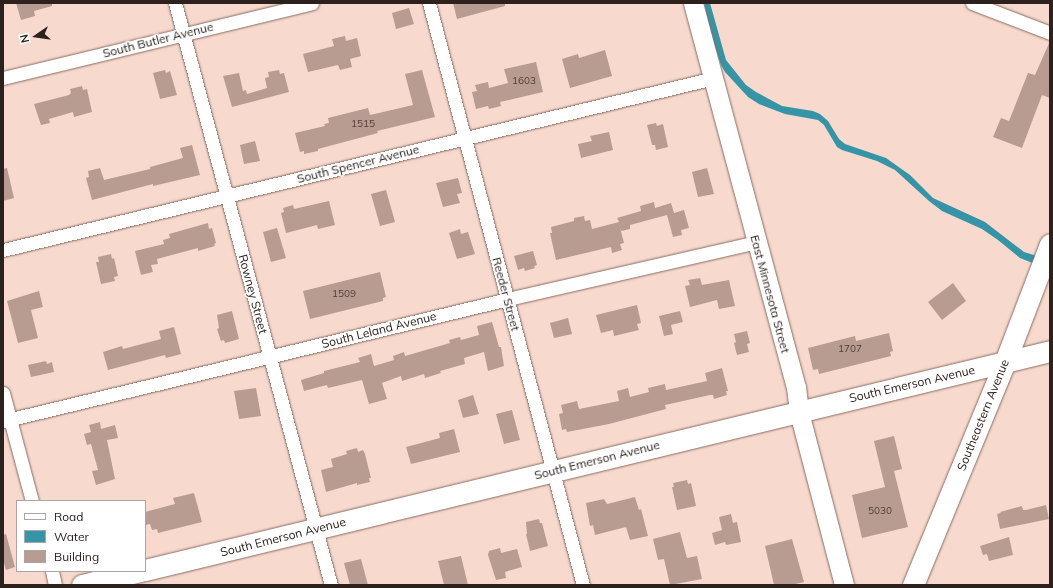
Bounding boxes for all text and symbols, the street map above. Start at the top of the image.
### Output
north arrow [16,16,56,56]
street label: South Butler Avenue [101,19,215,61]
text: N [17,33,32,44]
house number: 1603 [512,75,536,87]
house number: 1515 [351,118,375,130]
street label: South Spencer Avenue [295,142,421,186]
street label: East Minnesota Street [747,233,793,355]
street label: Rowney Street [235,253,271,335]
street label: Reeder Street [489,256,523,332]
house number: 1509 [332,288,356,300]
street label: South Leland Avenue [320,309,438,351]
house number: 1707 [838,343,862,355]
street label: Southeastern Avenue [954,357,1012,473]
street label: South Emerson Avenue [848,362,976,406]
street label: South Emerson Avenue [533,437,661,483]
legend [16,500,146,572]
house number: 5030 [868,505,892,517]
text: Road [54,509,83,524]
street label: South Emerson Avenue [219,514,347,560]
text: Water [54,529,89,544]
text: Building [54,549,99,564]

